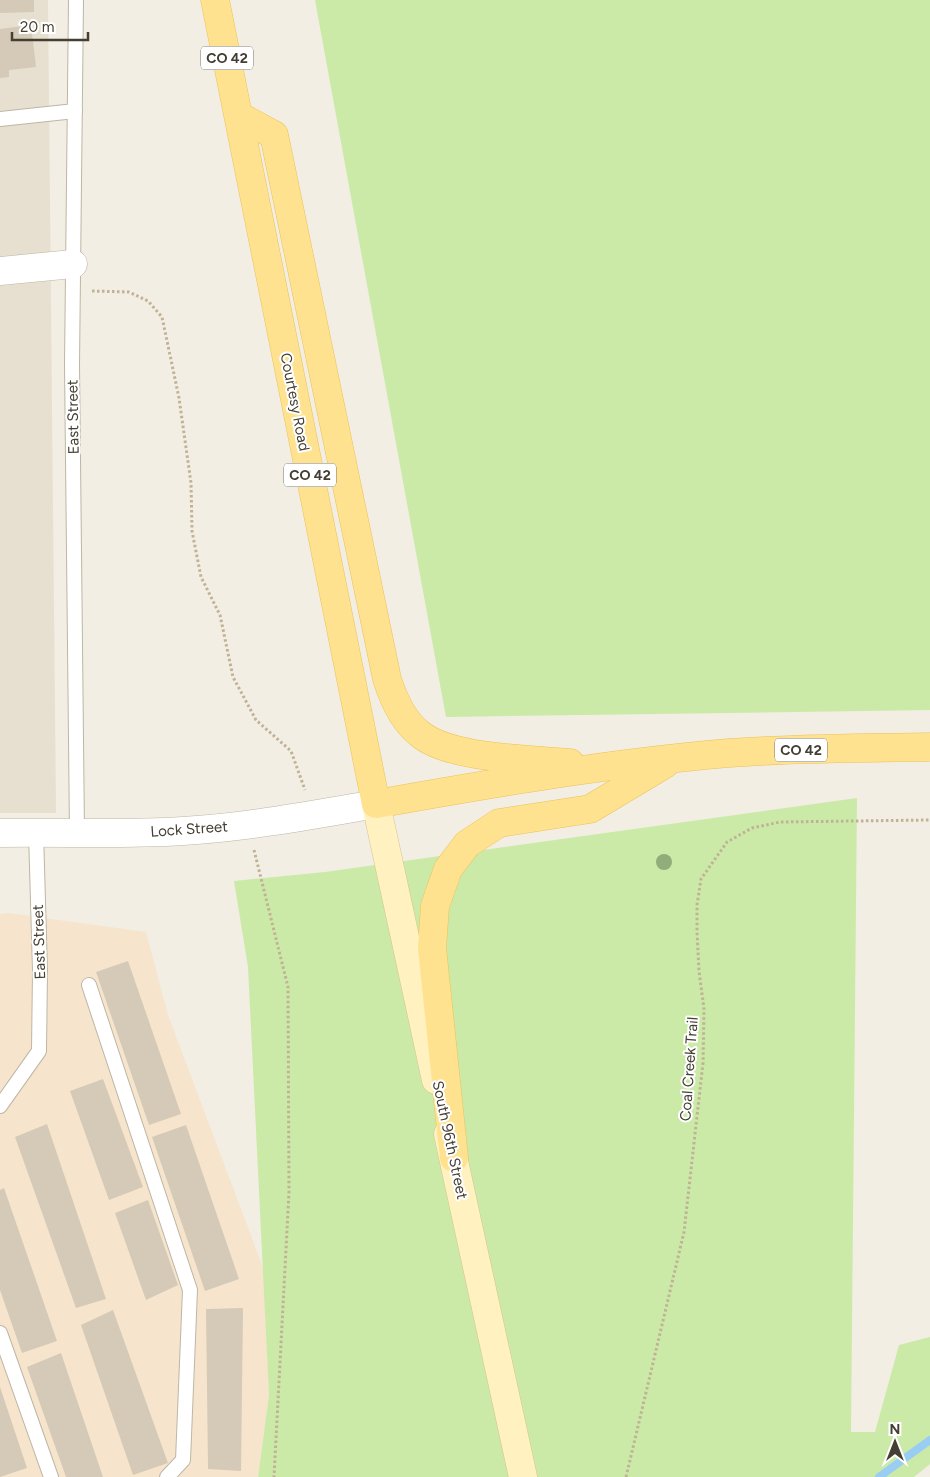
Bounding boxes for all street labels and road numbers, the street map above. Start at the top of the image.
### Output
road number: CO 42 [201,46,253,70]
street label: Courtesy Road [277,351,313,453]
street label: East Street [63,379,83,455]
road number: CO 42 [284,464,336,486]
road number: CO 42 [775,738,827,762]
street label: Lock Street [150,817,229,841]
street label: East Street [29,904,49,980]
street label: Coal Creek Trail [676,1016,702,1122]
street label: South 96th Street [429,1079,471,1201]

